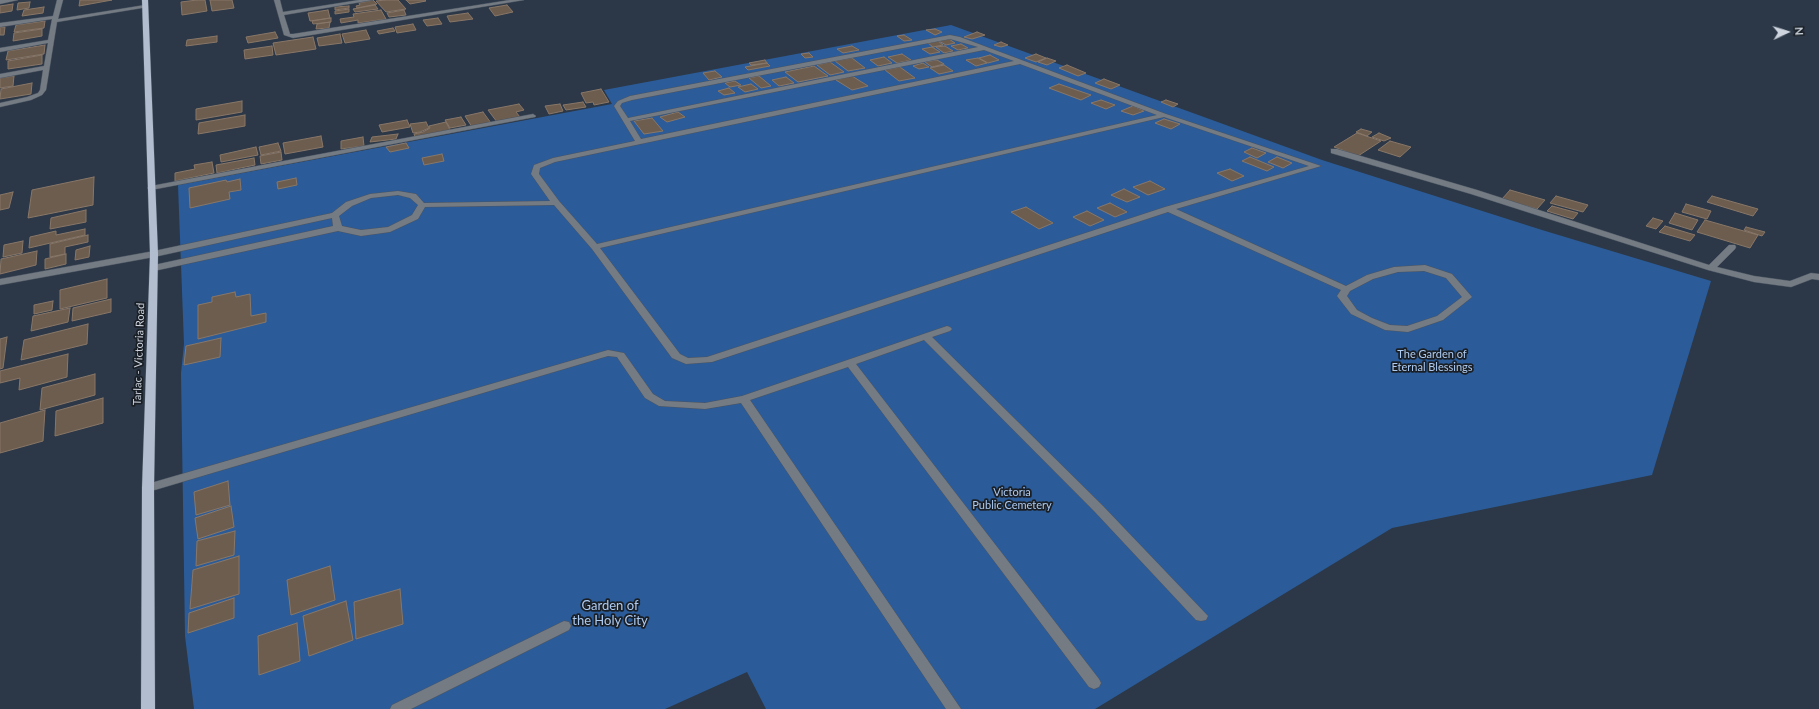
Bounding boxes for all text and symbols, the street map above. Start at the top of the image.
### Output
north arrow [1767,12,1807,52]
text: N [1793,26,1806,36]
street label: Tarlac - Victoria Road [131,303,147,405]
park label: The Garden of Eternal Blessings [1391,347,1473,373]
park label: Victoria Public Cemetery [972,485,1052,511]
park label: Garden of the Holy City [572,598,648,629]

